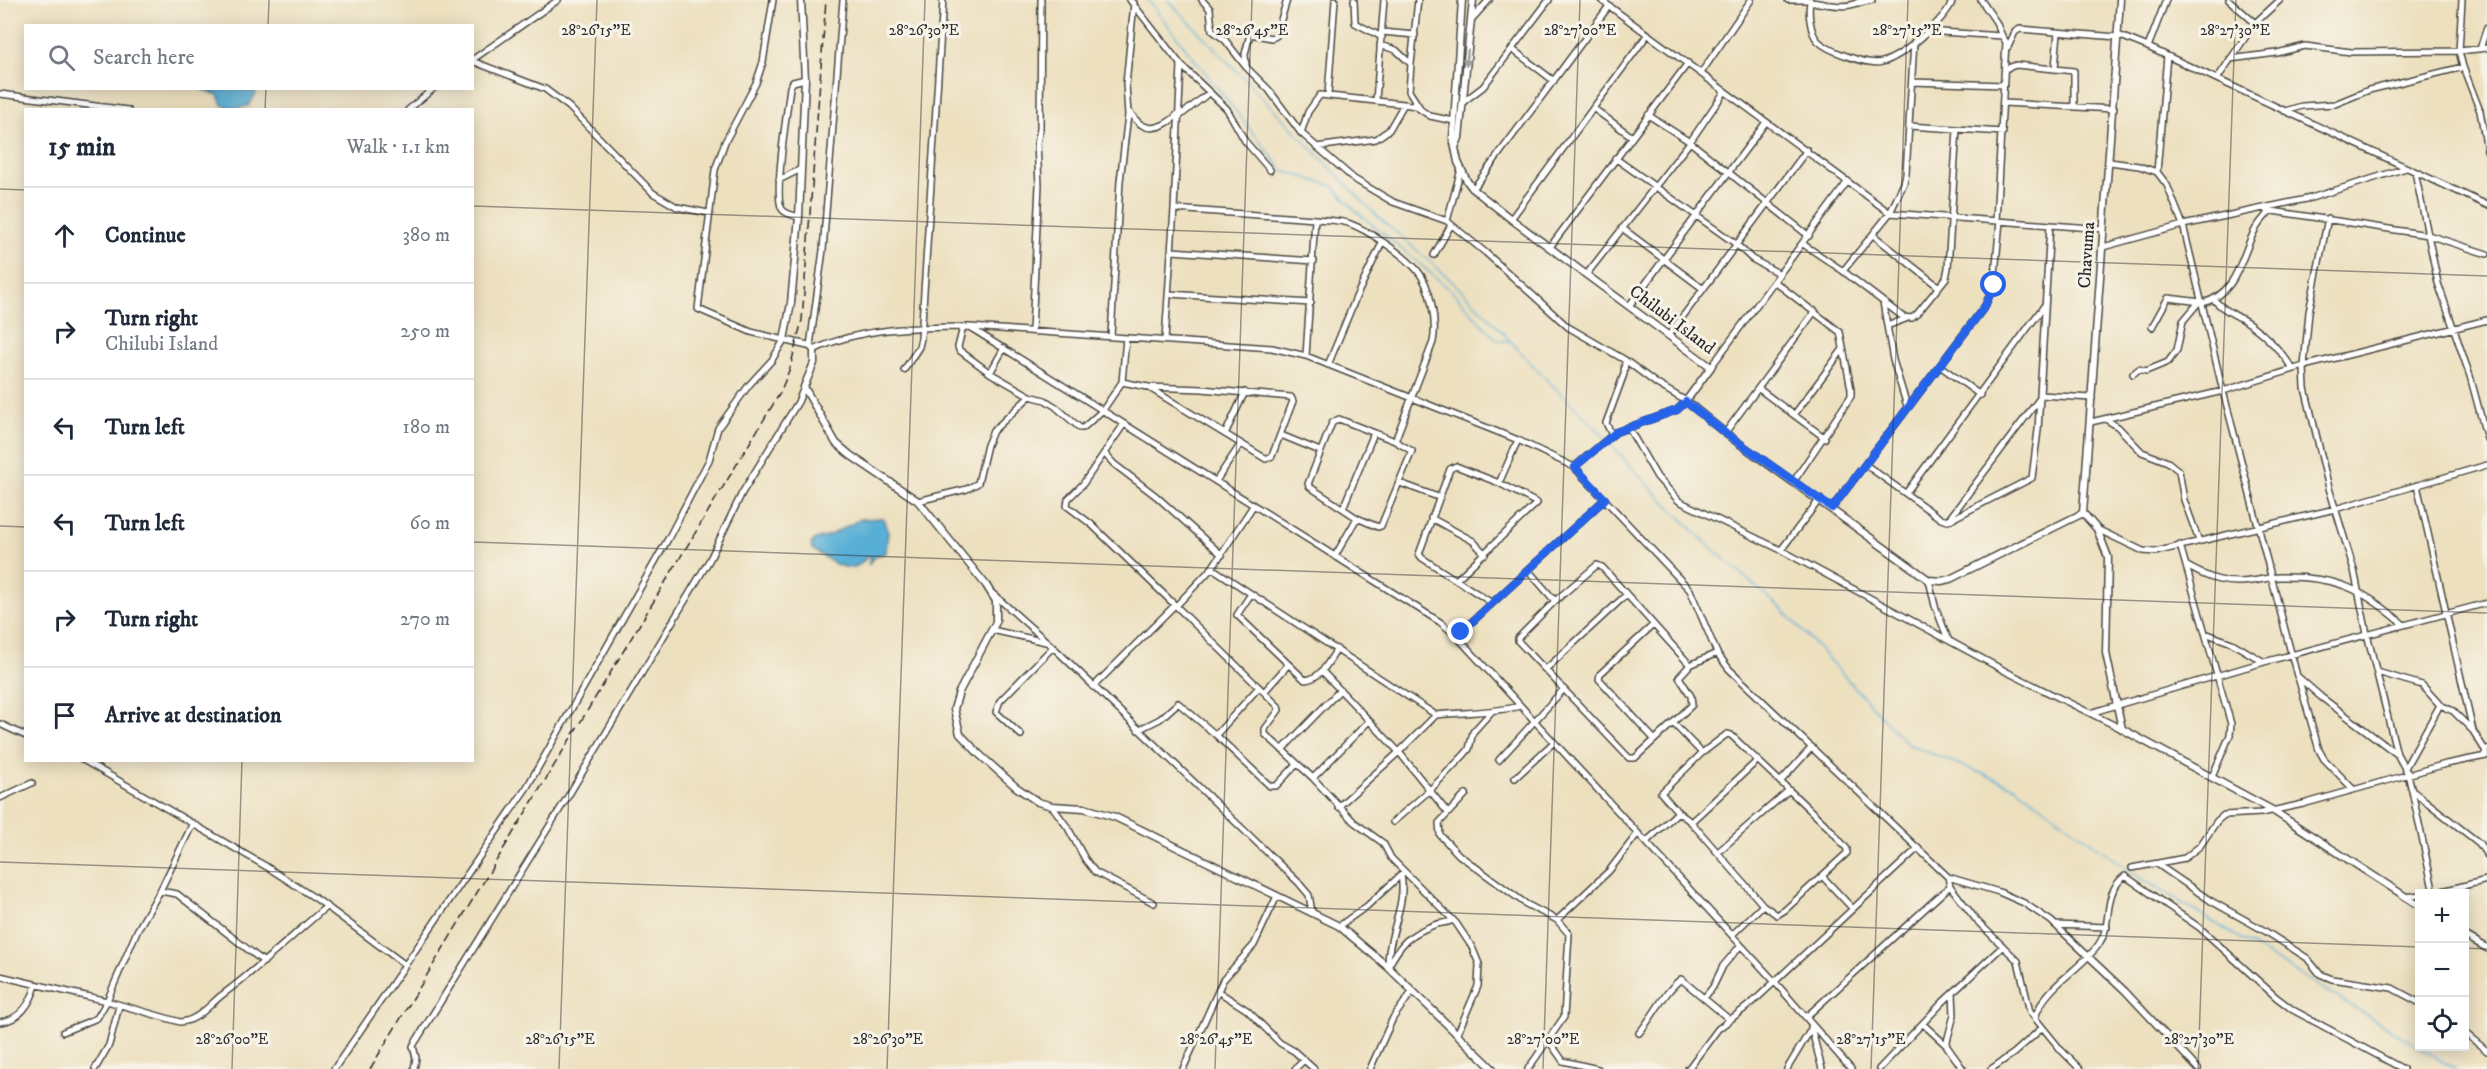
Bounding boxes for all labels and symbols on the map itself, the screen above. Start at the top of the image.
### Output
text: 28°26'15"E [561,21,631,40]
text: 28°26'30"E [889,21,960,40]
text: 28°26'45"E [1216,21,1289,40]
text: 28°27'00"E [1544,21,1617,40]
text: 28°27'15"E [1872,21,1942,40]
text: 28°27'30"E [2200,21,2270,40]
one-way arrow [1463,49,1472,68]
street label: Chavuma [2074,221,2100,289]
route start [1980,271,2006,297]
street label: Chilubi Island [1625,281,1719,359]
route end [1447,618,1473,644]
text: 28°26'00"E [196,1030,269,1049]
text: 28°26'15"E [525,1030,595,1049]
text: 28°26'30"E [853,1030,924,1049]
text: 28°26'45"E [1180,1030,1253,1049]
text: 28°27'00"E [1507,1030,1580,1049]
text: 28°27'15"E [1836,1030,1906,1049]
text: 28°27'30"E [2164,1030,2234,1049]

